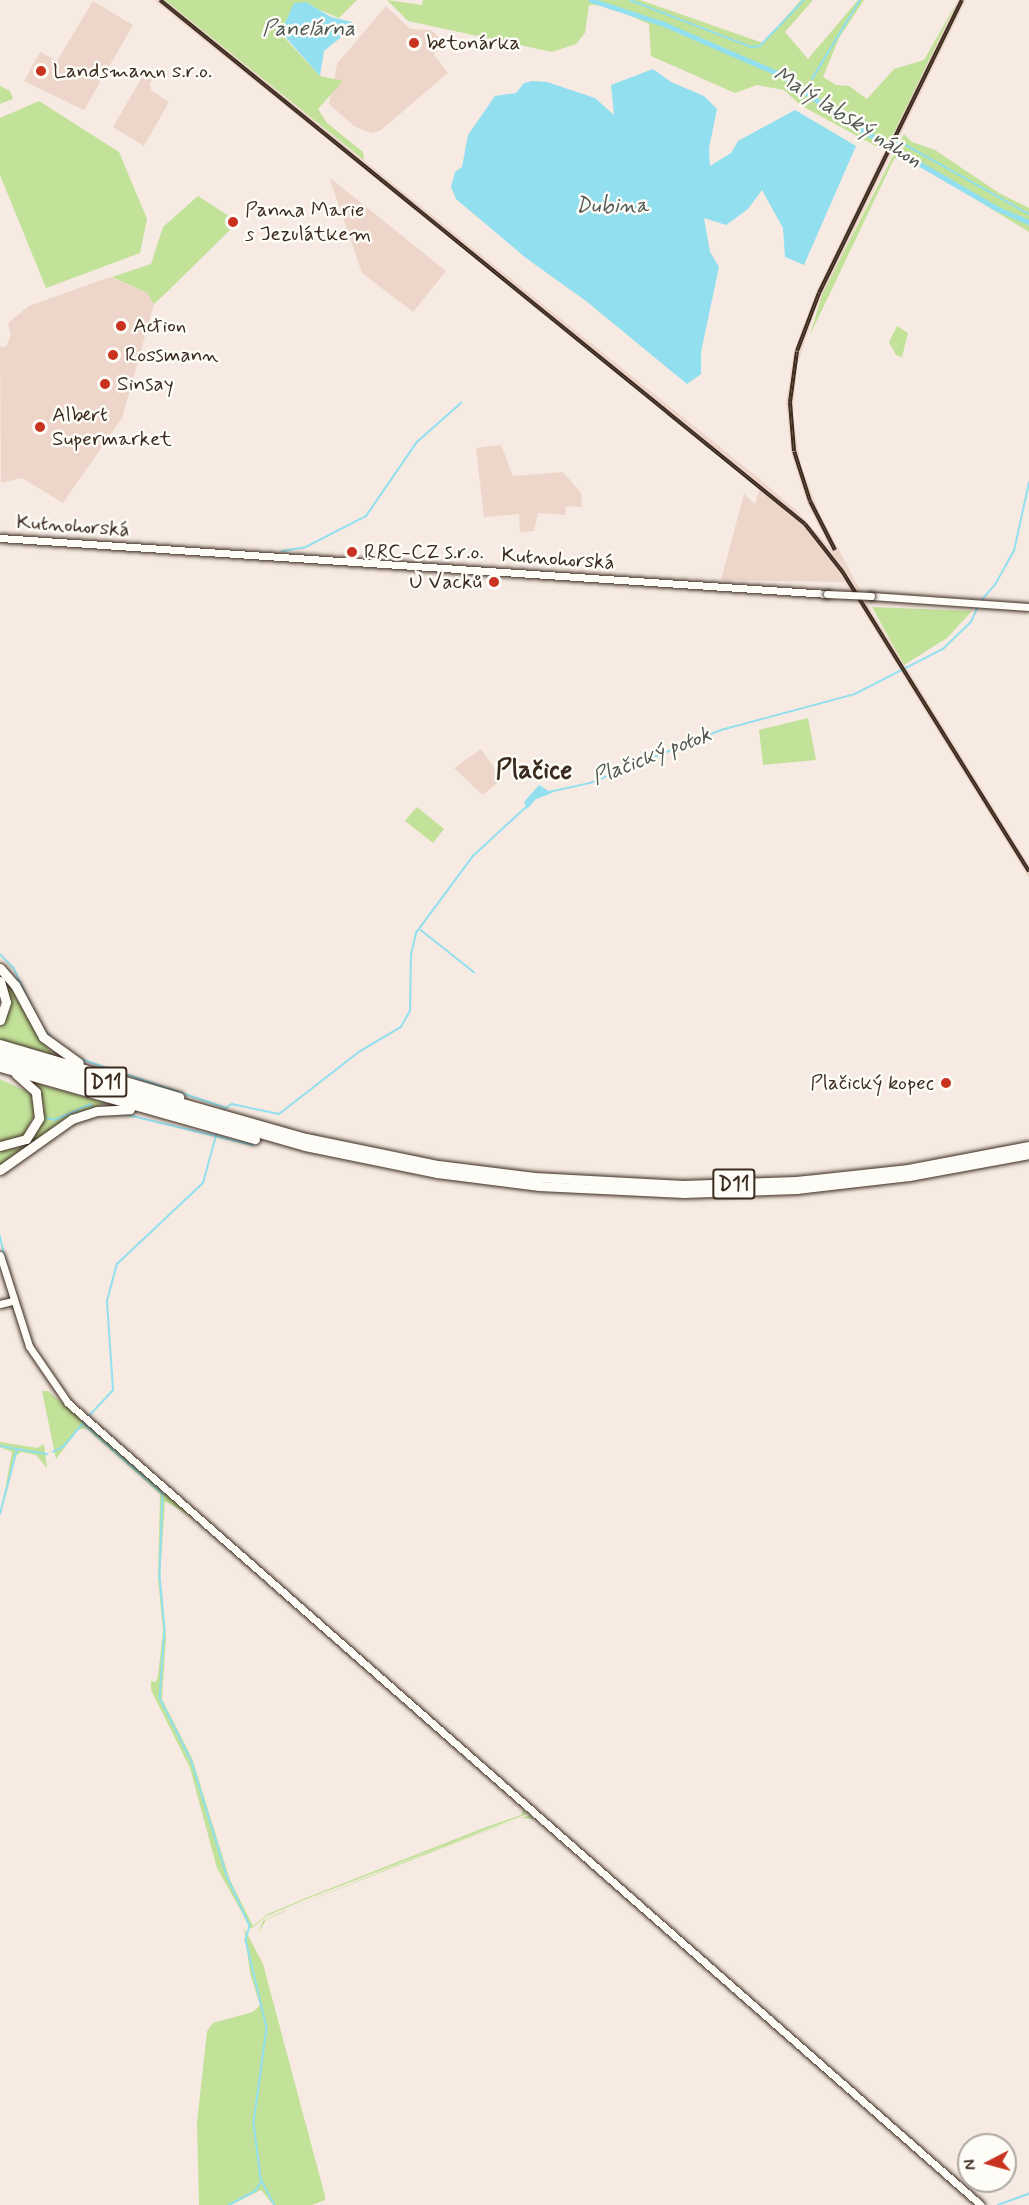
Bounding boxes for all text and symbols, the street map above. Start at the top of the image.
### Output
water label: Panelárna [262,17,356,43]
place label: betonárka [426,30,520,56]
marker: betonárka [407,36,421,50]
place label: Landsmann s.r.o. [53,58,212,84]
water label: Malý labský náhon [768,62,926,174]
marker: Landsmann s.r.o. [34,64,48,78]
water label: Dubina [575,194,649,220]
place label: Panna Marie s Jezulátkem [245,197,373,247]
marker: Panna Marie s Jezulátkem [226,215,240,229]
place label: Action [133,313,186,339]
marker: Action [114,319,128,333]
place label: Rossmann [125,342,218,368]
marker: Rossmann [106,348,120,362]
place label: Sinsay [117,371,174,397]
marker: Sinsay [98,377,112,391]
place label: Albert Supermarket [52,402,172,452]
marker: Albert Supermarket [33,420,47,434]
street label: Kutnohorská [16,509,130,543]
place label: RRC-CZ s.r.o. [364,539,485,565]
street label: Kutnohorská [501,542,615,576]
marker: RRC-CZ s.r.o. [345,545,359,559]
place label: U Vacků [410,569,482,595]
marker: U Vacků [487,575,501,589]
water label: Plačický potok [589,722,715,792]
district label: Plačice [496,755,572,787]
road number: D11 [84,1065,128,1099]
place label: Plačický kopec [810,1070,934,1096]
marker: Plačický kopec [939,1076,953,1090]
road number: D11 [712,1167,756,1201]
north arrow [957,2133,1017,2193]
text: N [960,2158,982,2171]

